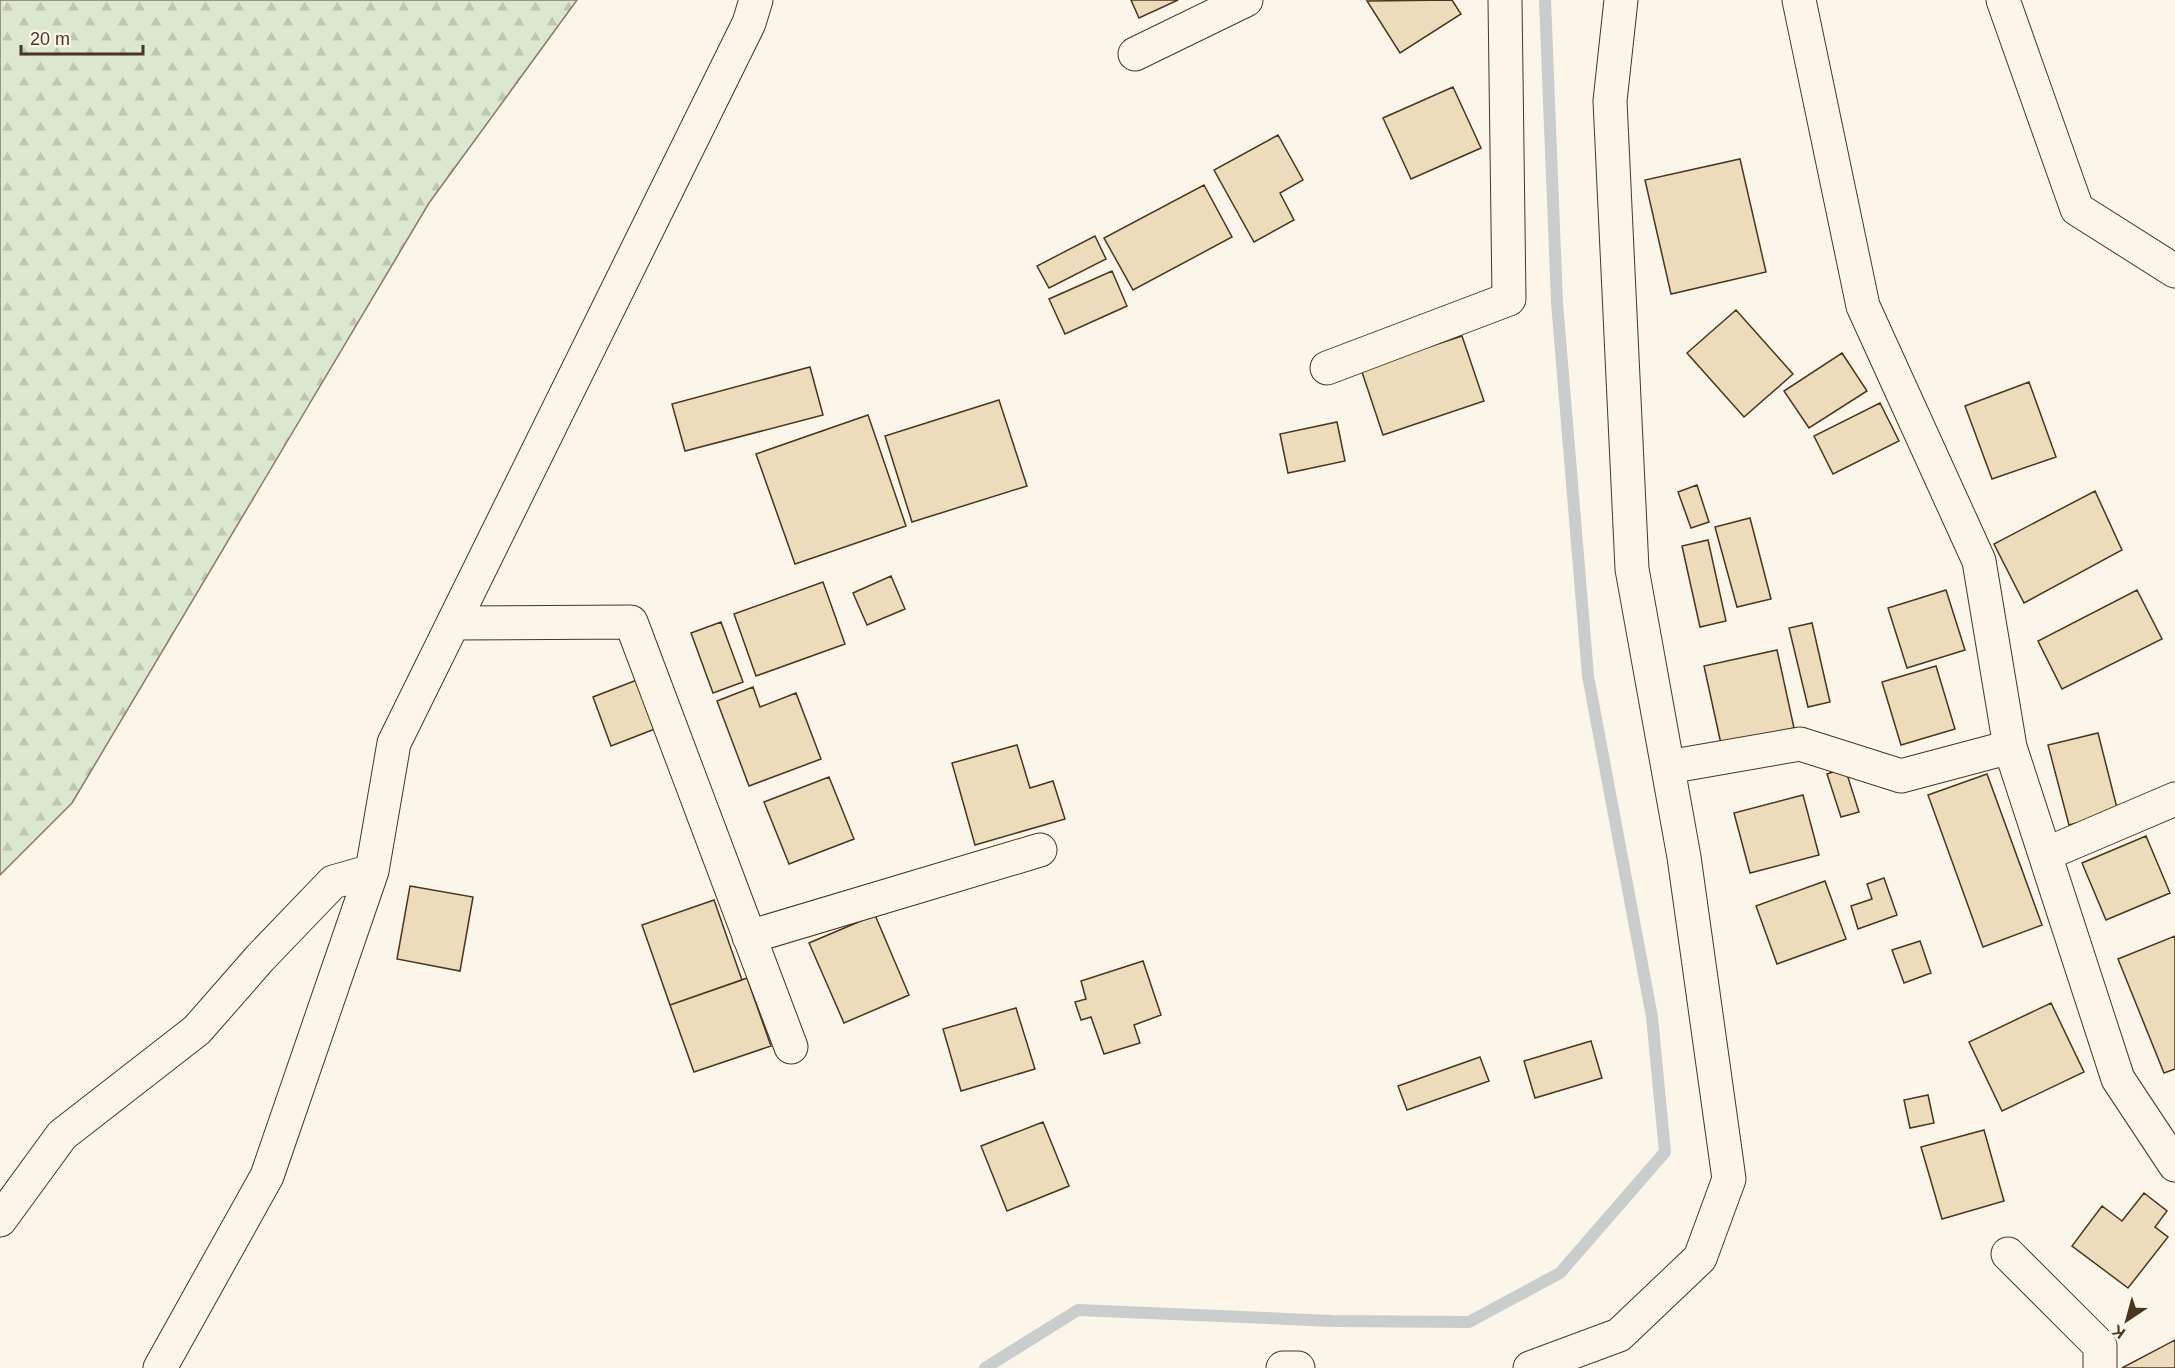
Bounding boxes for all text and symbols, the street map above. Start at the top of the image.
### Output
scale bar [21,18,142,56]
text: 20 m [30,29,70,49]
north arrow [2097,1290,2157,1350]
text: K [2108,1321,2128,1342]

